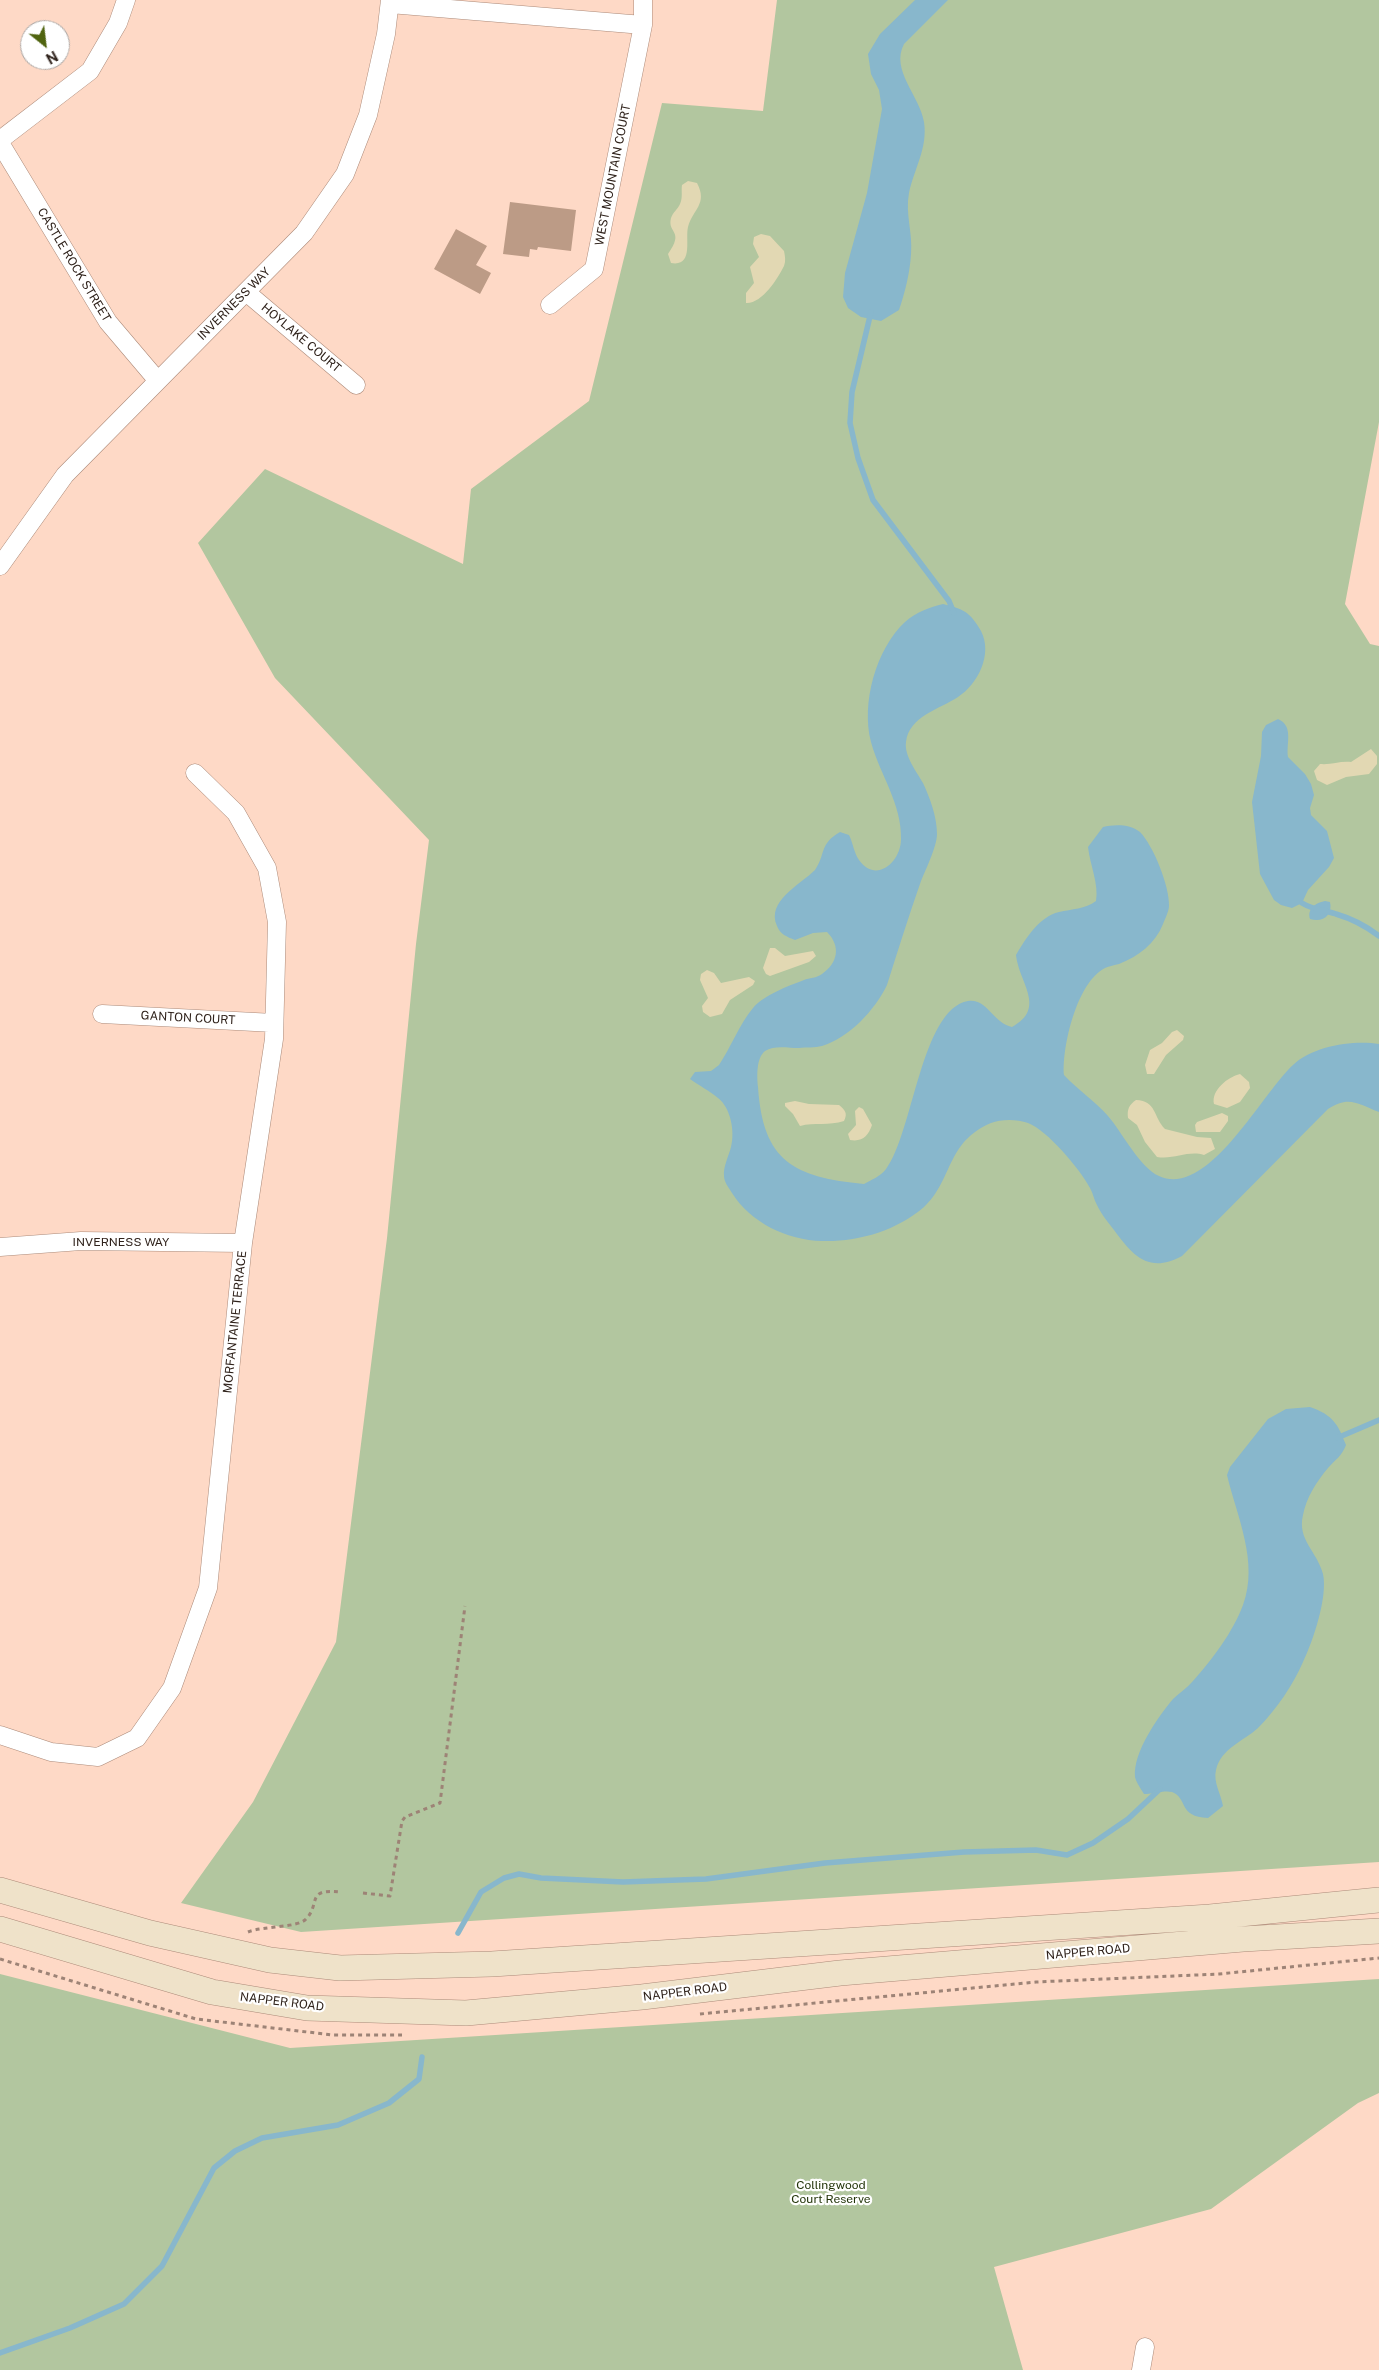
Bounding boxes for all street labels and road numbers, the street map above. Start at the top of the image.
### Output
street label: WEST MOUNTAIN COURT [592,103,634,247]
street label: CASTLE ROCK STREET [34,205,114,325]
street label: INVERNESS WAY [195,265,273,343]
street label: HOYLAKE COURT [258,300,344,376]
street label: GANTON COURT [140,1008,236,1028]
street label: INVERNESS WAY [73,1235,169,1249]
street label: MORFANTAINE TERRACE [220,1250,250,1394]
street label: NAPPER ROAD [1045,1941,1131,1963]
street label: NAPPER ROAD [642,1980,728,2004]
street label: NAPPER ROAD [239,1990,325,2014]

